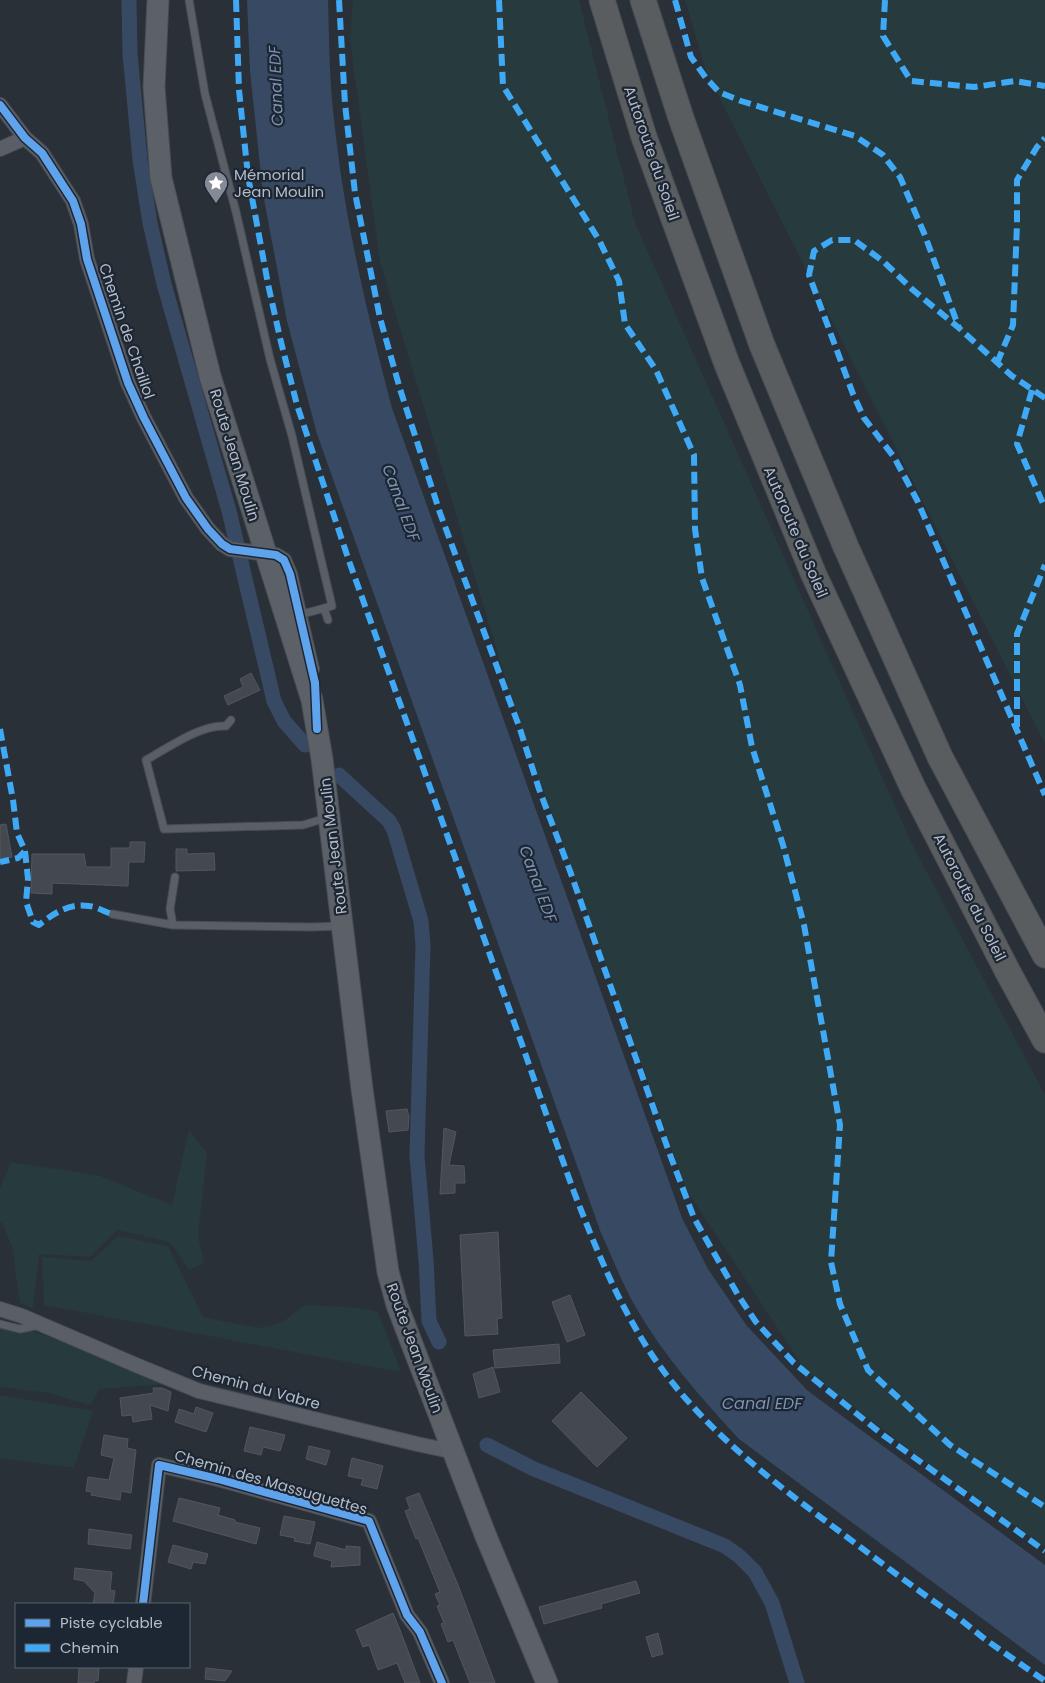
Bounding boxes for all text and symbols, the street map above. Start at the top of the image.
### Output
water label: Canal EDF [263,44,289,127]
street label: Autoroute du Soleil [619,83,685,223]
place label: Mémorial Jean Moulin [234,164,324,202]
place icon: Mémorial Jean Moulin [203,170,229,204]
street label: Chemin de Chaillol [94,260,160,402]
street label: Route Jean Moulin [205,386,265,524]
water label: Canal EDF [376,461,426,546]
street label: Autoroute du Soleil [759,463,833,601]
street label: Route Jean Moulin [314,777,352,915]
street label: Autoroute du Soleil [929,829,1011,965]
water label: Canal EDF [513,842,563,927]
street label: Route Jean Moulin [382,1280,448,1416]
street label: Chemin du Vabre [189,1360,323,1414]
water label: Canal EDF [722,1392,803,1415]
street label: Chemin des Massuguettes [172,1444,370,1520]
legend [15,1603,190,1668]
text: Piste cyclable [60,1612,163,1633]
text: Chemin [60,1637,119,1658]

